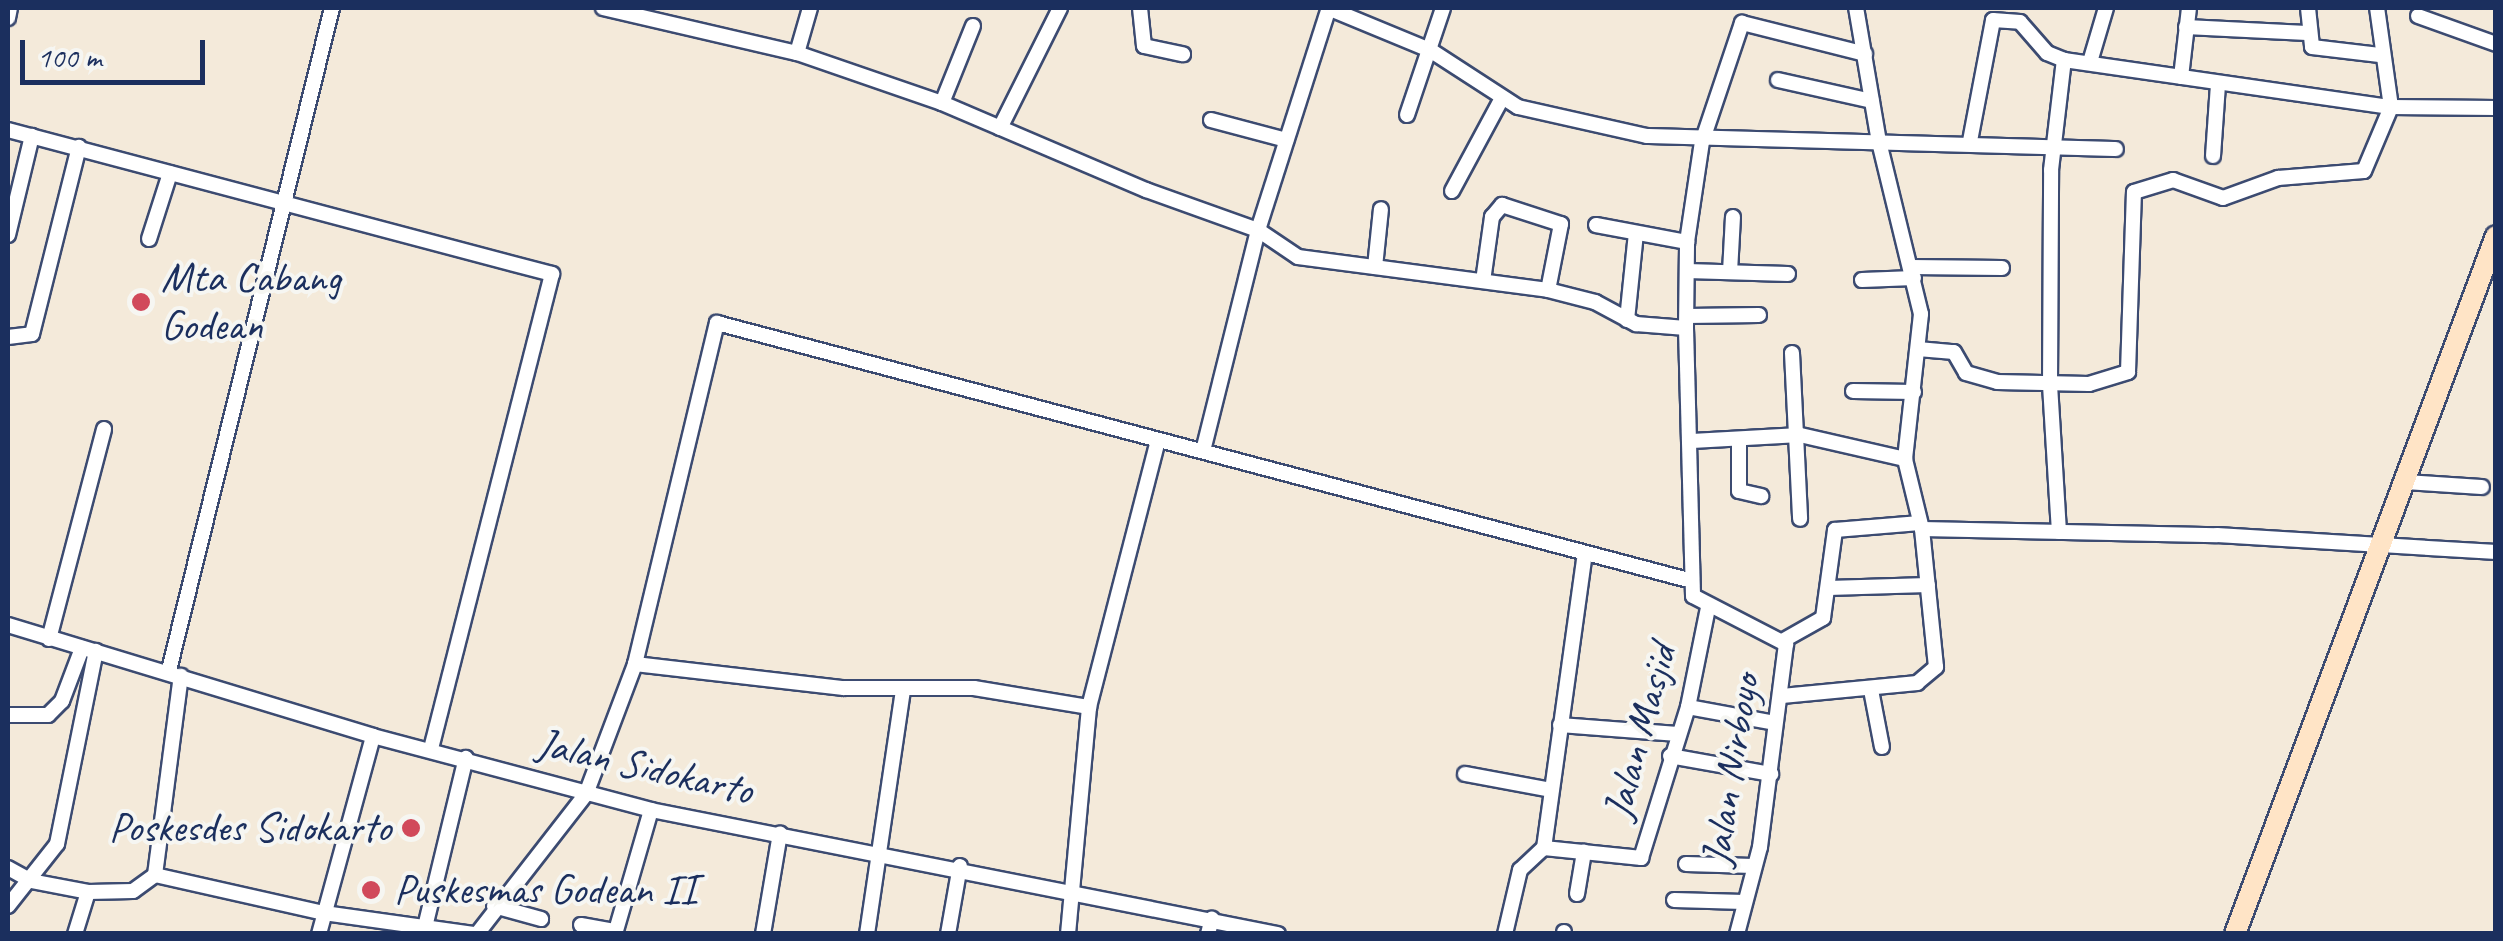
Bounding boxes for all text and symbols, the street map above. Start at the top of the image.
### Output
scale bar [25,20,210,82]
text: 100 m [37,38,102,76]
place label: Mta Cabang Godean [161,253,342,352]
marker: Mta Cabang Godean [130,291,152,313]
street label: Jalan Masjid [1592,639,1688,825]
street label: Jalan Nirboyo [1691,670,1771,870]
street label: Jalan Sidokarto [532,718,758,816]
place label: Poskesdes Sidokarto [109,803,391,853]
marker: Poskesdes Sidokarto [400,817,422,839]
place label: Puskesmas Godean II [394,865,697,915]
marker: Puskesmas Godean II [358,877,384,903]

